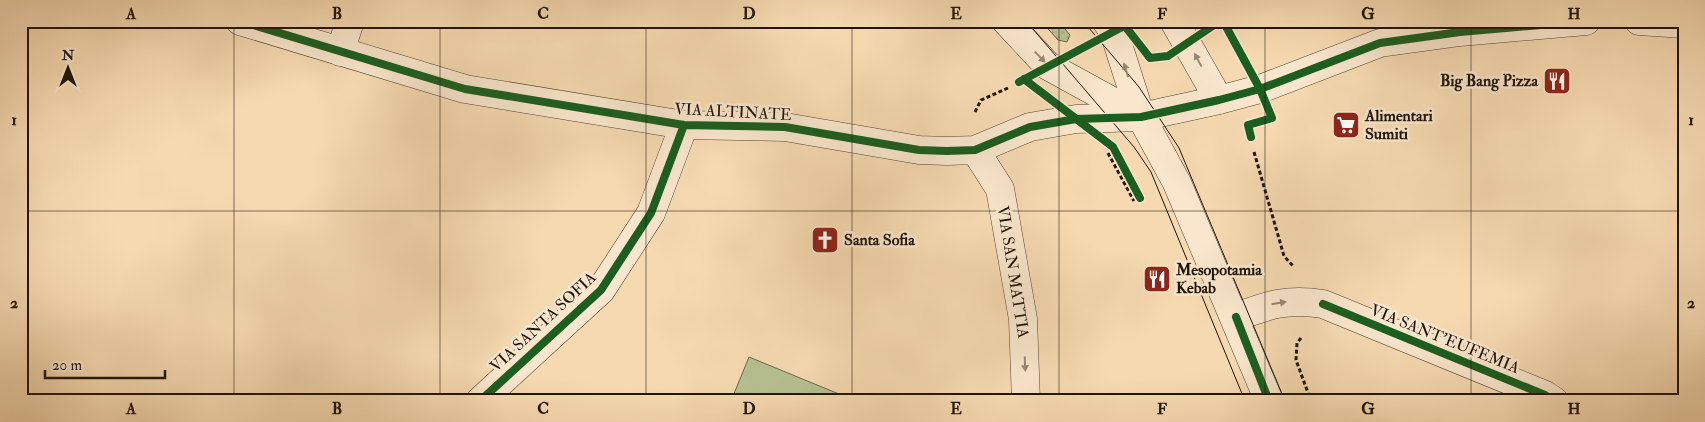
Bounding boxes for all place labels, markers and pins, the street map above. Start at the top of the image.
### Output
restaurant icon: Big Bang Pizza [1542,66,1572,96]
place label: Big Bang Pizza [1440,71,1538,92]
place label: Alimentari Sumiti [1364,106,1433,144]
supermarket icon: Alimentari Sumiti [1331,110,1361,140]
church icon: Santa Sofia [810,225,840,255]
place label: Santa Sofia [844,230,915,250]
place label: Mesopotamia Kebab [1175,260,1262,298]
restaurant icon: Mesopotamia Kebab [1142,264,1172,294]

